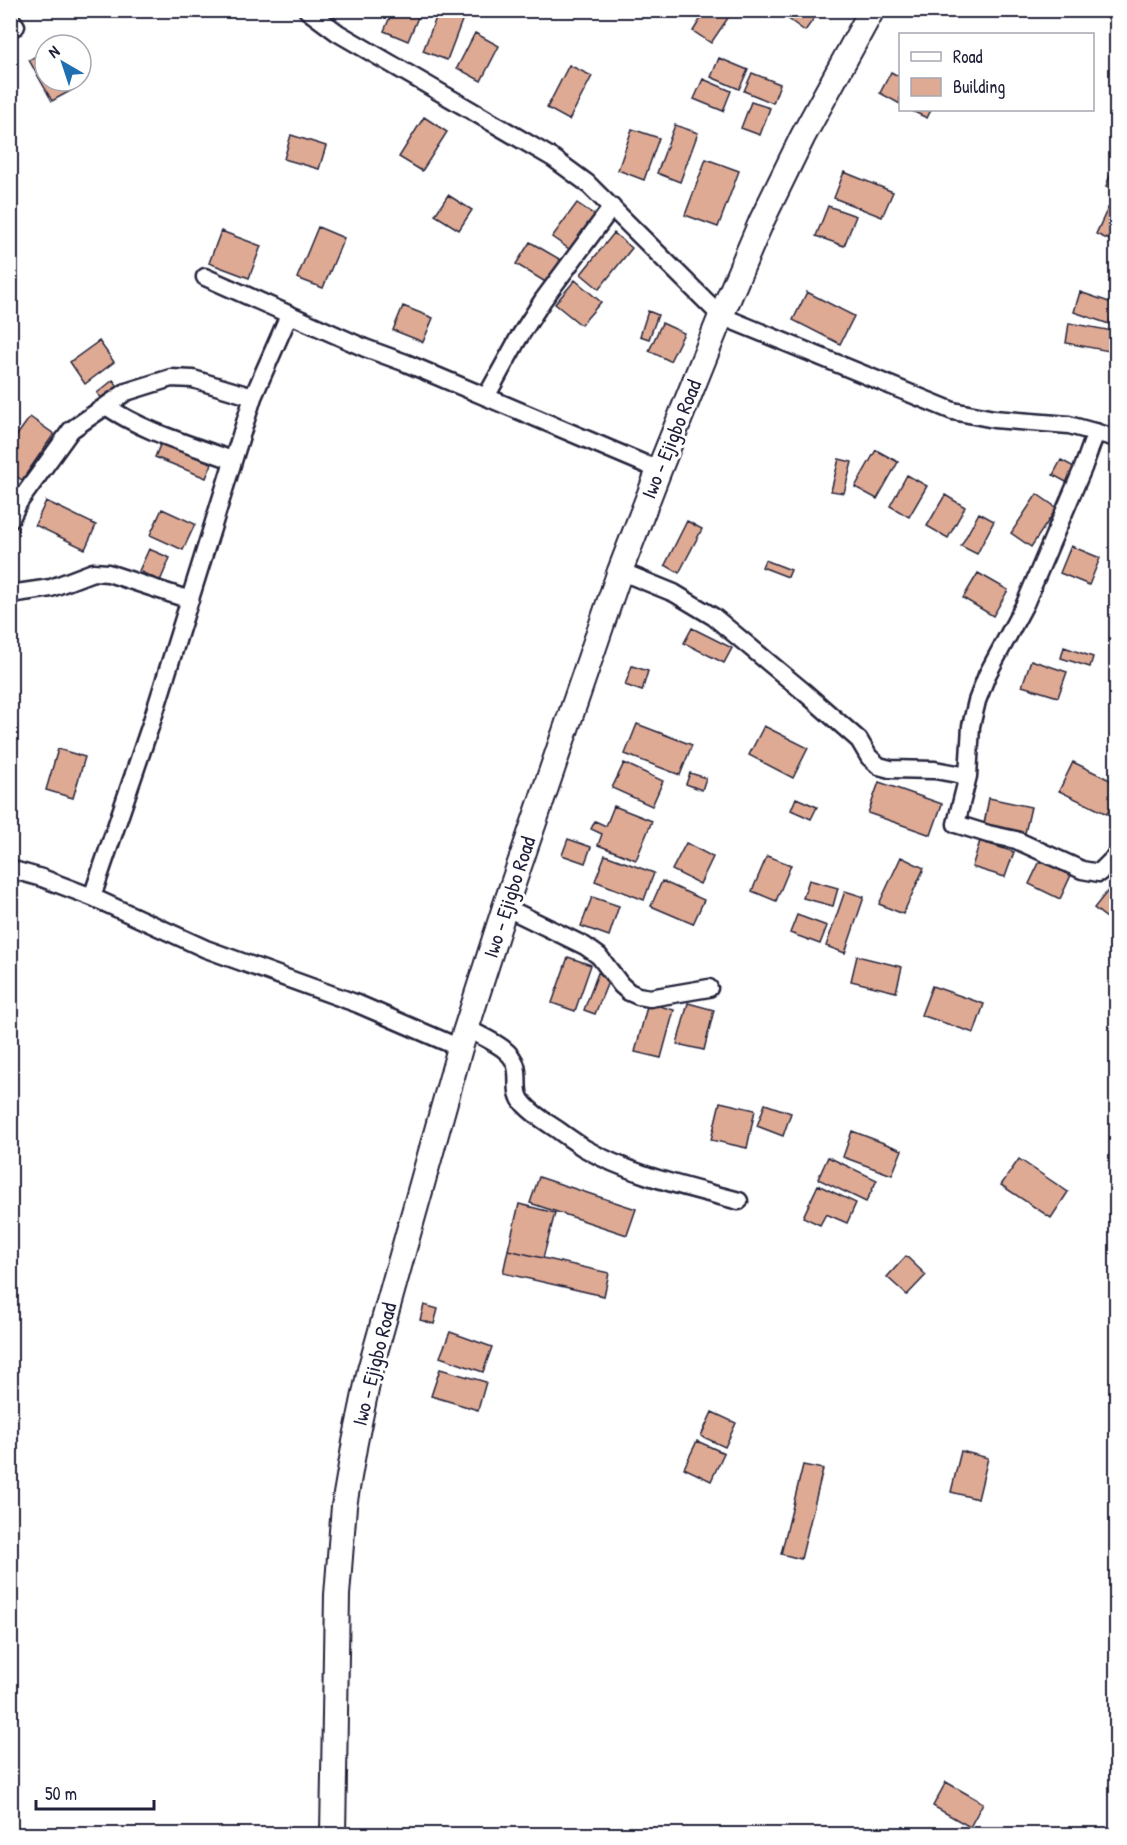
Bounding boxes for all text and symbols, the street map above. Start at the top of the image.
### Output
north arrow [33,33,93,93]
legend [899,33,1094,111]
text: N [43,40,64,63]
text: Road [953,44,983,69]
text: Building [953,74,1005,99]
street label: Iwo - Ejigbo Road [634,375,708,503]
street label: Iwo - Ejigbo Road [476,833,542,961]
street label: Iwo - Ejigbo Road [345,1299,403,1429]
scale bar [36,1773,154,1811]
text: 50 m [45,1781,77,1806]

